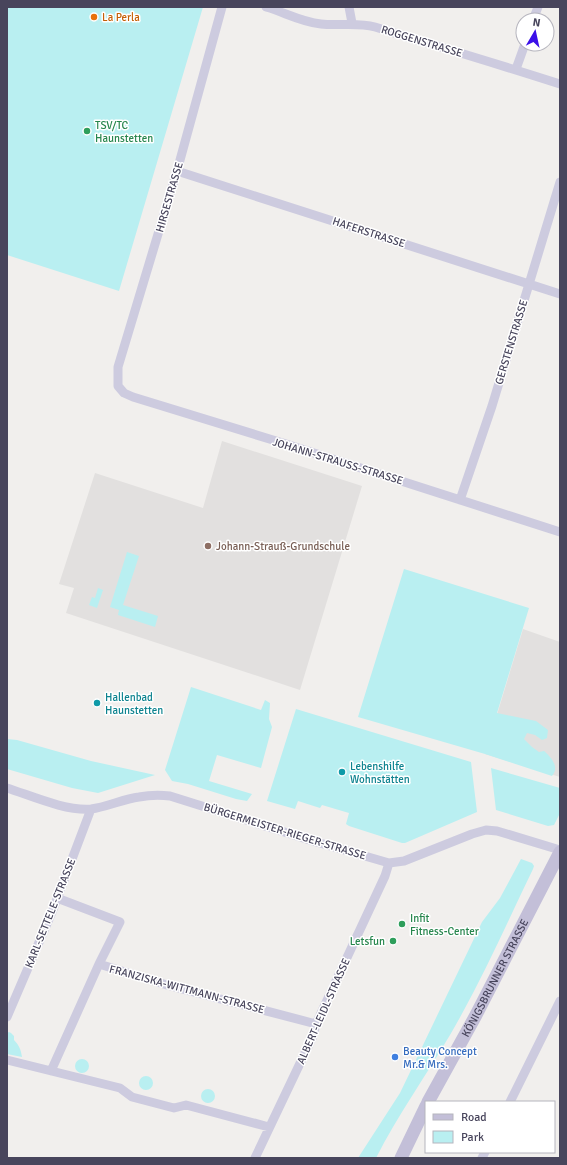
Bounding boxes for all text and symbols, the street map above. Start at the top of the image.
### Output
place label: La Perla [102,11,140,24]
marker: La Perla [89,12,99,22]
north arrow [515,12,555,52]
text: N [532,16,541,30]
street label: ROGGENSTRASSE [380,23,464,60]
place label: TSV/TC Haunstetten [95,119,153,145]
marker: TSV/TC Haunstetten [82,126,92,136]
street label: HIRSESTRASSE [153,160,186,234]
street label: HAFERSTRASSE [331,215,407,250]
street label: GERSTENSTRASSE [492,298,531,386]
street label: JOHANN-STRAUSS-STRASSE [271,435,405,488]
place label: Johann-Strauß-Grundschule [216,540,350,553]
marker: Johann-Strauß-Grundschule [203,541,213,551]
place label: Hallenbad Haunstetten [105,691,163,717]
marker: Hallenbad Haunstetten [92,698,102,708]
place label: Lebenshilfe Wohnstätten [350,760,410,786]
marker: Lebenshilfe Wohnstätten [337,767,347,777]
street label: BÜRGERMEISTER-RIEGER-STRASSE [202,800,368,862]
street label: KARL-SETTELE-STRASSE [22,856,78,970]
place label: Infit Fitness-Center [410,912,479,938]
street label: KÖNIGSBRUNNER STRASSE [459,917,531,1039]
marker: Infit Fitness-Center [397,919,407,929]
place label: Letsfun [350,935,385,948]
marker: Letsfun [388,936,398,946]
street label: ALBERT-LEIDL-STRASSE [294,956,353,1066]
street label: FRANZISKA-WITTMANN-STRASSE [108,962,266,1016]
place label: Beauty Concept Mr.& Mrs. [403,1045,477,1071]
marker: Beauty Concept Mr.& Mrs. [390,1052,400,1062]
legend [425,1101,555,1153]
text: Road [461,1110,487,1125]
text: Park [461,1130,484,1145]

